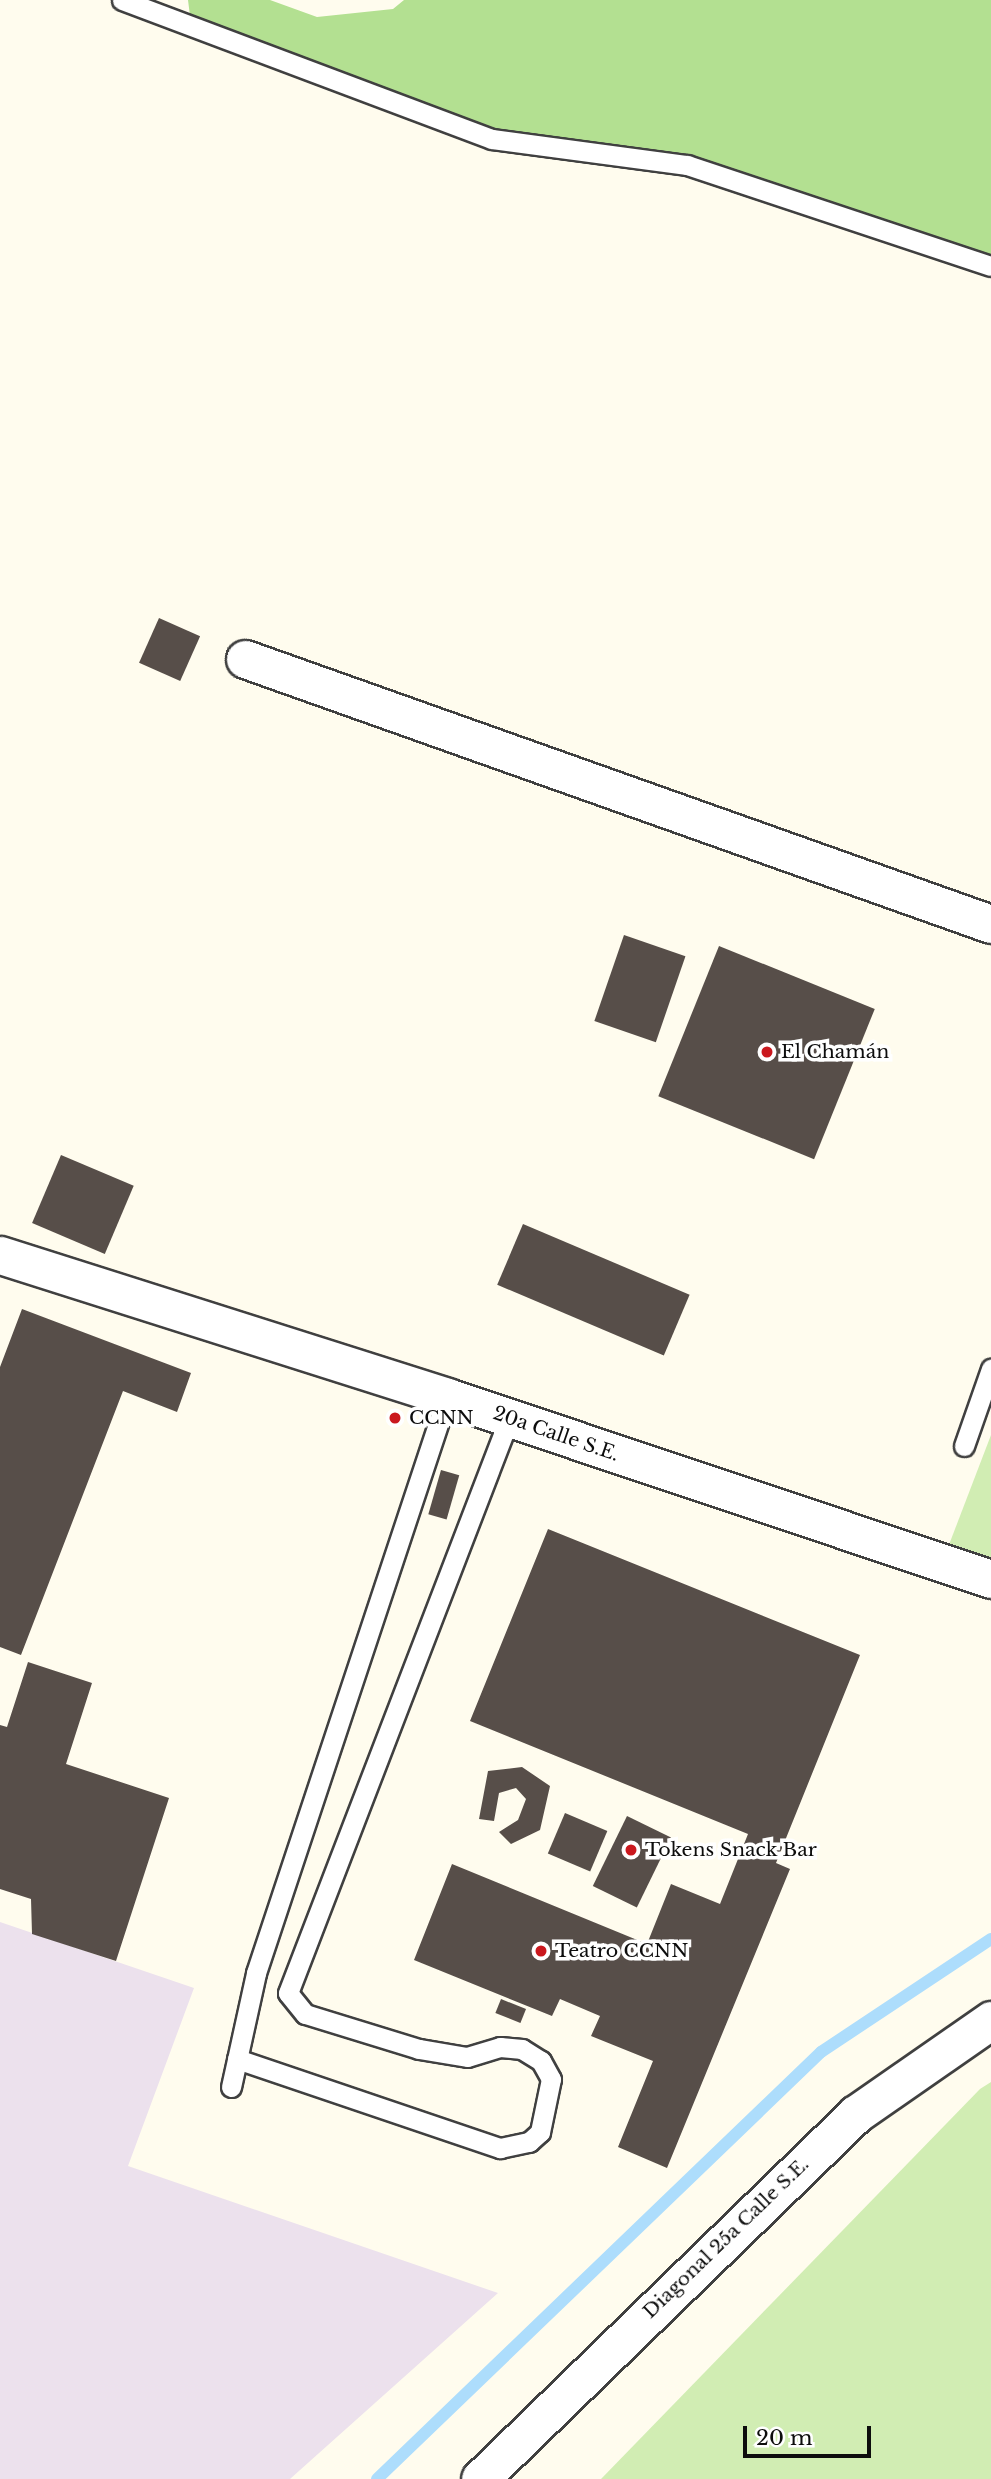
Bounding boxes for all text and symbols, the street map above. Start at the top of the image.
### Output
place label: El Chamán [781,1041,889,1063]
marker: El Chamán [759,1044,775,1060]
street label: 20a Calle S.E. [490,1402,622,1466]
place label: CCNN [409,1407,474,1429]
marker: CCNN [387,1410,403,1426]
place label: Tokens Snack Bar [645,1839,817,1861]
marker: Tokens Snack Bar [623,1842,639,1858]
place label: Teatro CCNN [555,1940,688,1962]
marker: Teatro CCNN [533,1943,549,1959]
street label: Diagonal 25a Calle S.E. [638,2153,814,2323]
scale bar [746,2412,874,2456]
text: 20 m [756,2425,813,2451]

